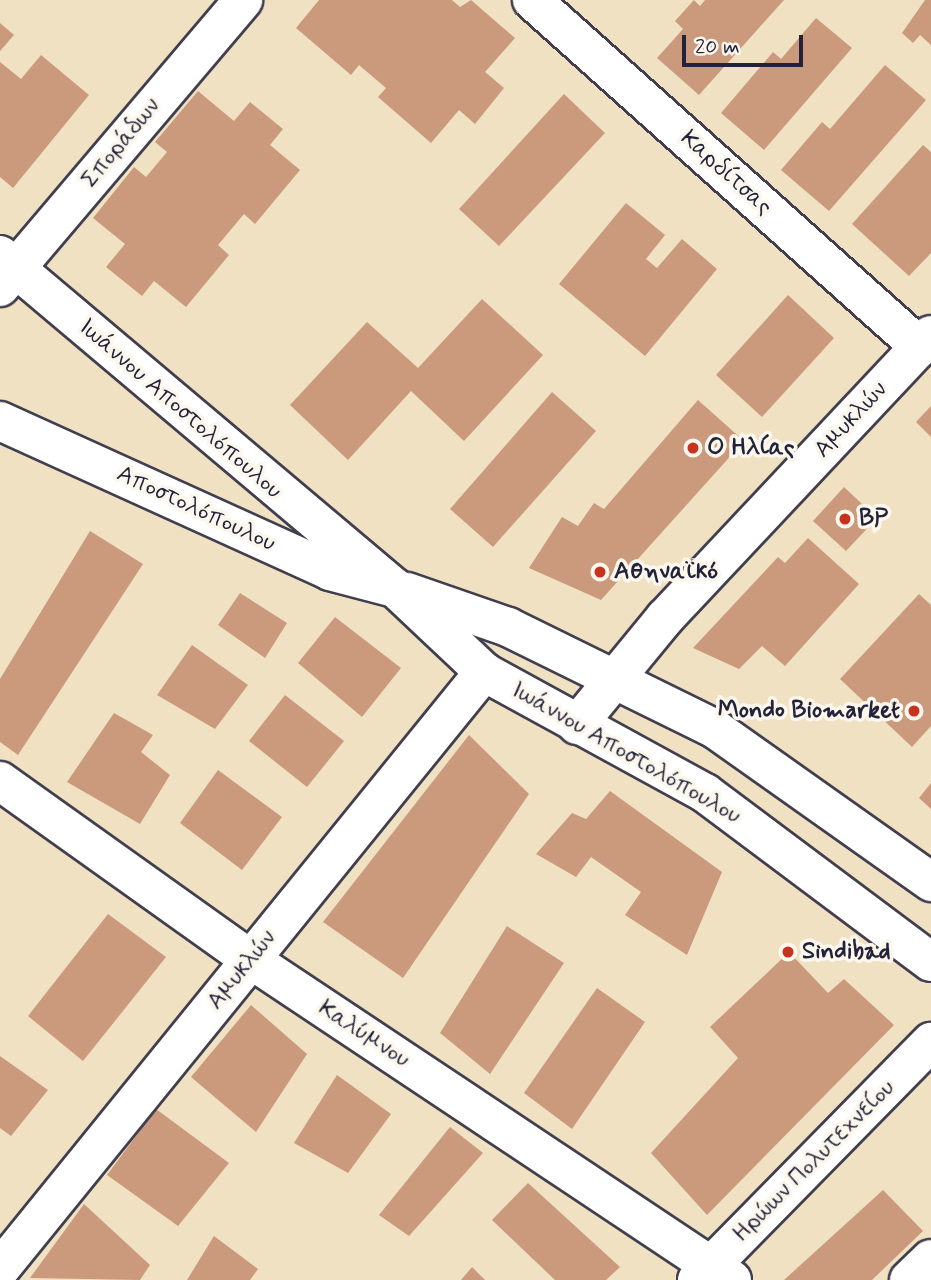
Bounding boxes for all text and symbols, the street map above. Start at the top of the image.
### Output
scale bar [686,21,807,65]
text: 20 m [695,33,740,61]
street label: Σποράδων [75,92,167,194]
street label: Καρδίτσας [674,124,778,222]
street label: Ιωάννου Αποστολόπουλου [72,313,288,505]
street label: Αμυκλών [808,376,894,464]
place label: Ο Ηλίας [707,434,794,462]
marker: Ο Ηλίας [685,440,701,456]
street label: Αποστολόπουλου [112,460,280,558]
place label: BP [859,505,888,533]
marker: BP [837,511,853,527]
place label: Αθηναϊκό [614,558,718,586]
marker: Αθηναϊκό [592,564,608,580]
street label: Ιωάννου Αποστολόπουλου [506,675,746,831]
place label: Mondo Biomarket [716,697,900,725]
marker: Mondo Biomarket [906,703,922,719]
street label: Αμυκλών [201,924,283,1016]
place label: Sindibad [802,938,891,966]
marker: Sindibad [780,944,796,960]
street label: Καλύμνου [313,994,415,1074]
street label: Ηρώων Πολυτεχνείου [727,1074,901,1248]

